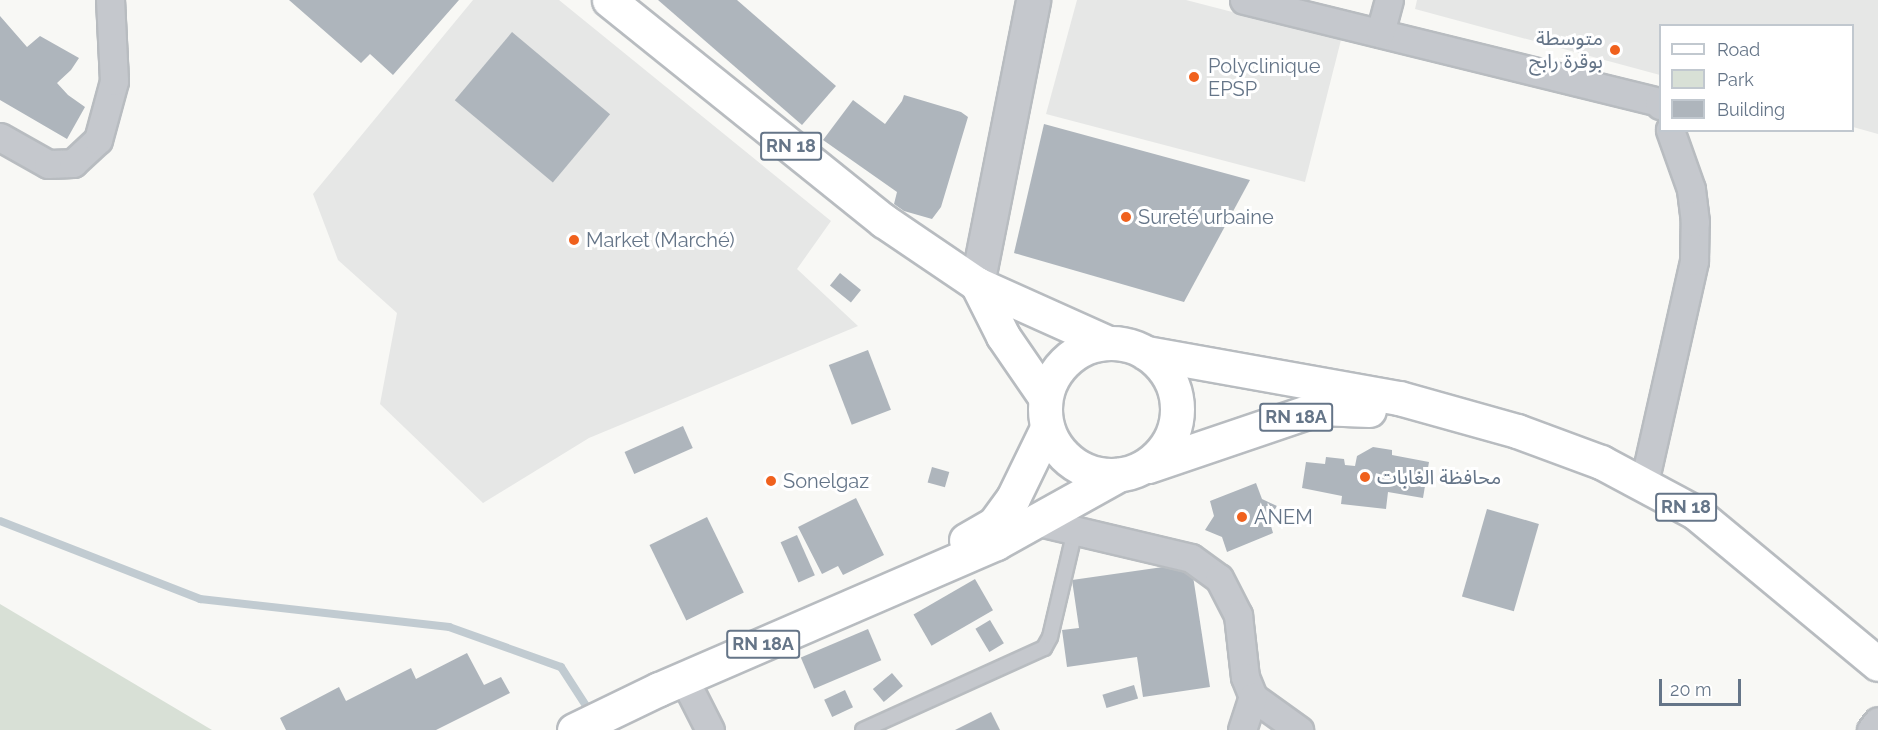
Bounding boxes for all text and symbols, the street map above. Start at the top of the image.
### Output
legend [1659,24,1854,132]
place label: متوسطة بوقرة رابح [1529,27,1603,74]
text: Road [1717,39,1760,60]
marker: متوسطة بوقرة رابح [1608,43,1622,57]
place label: Polyclinique EPSP [1208,54,1320,101]
marker: Polyclinique EPSP [1185,68,1203,86]
text: Park [1717,69,1754,90]
text: Building [1717,99,1785,120]
road number: RN 18 [760,131,822,161]
place label: Sureté urbaine [1138,205,1274,229]
marker: Sureté urbaine [1119,210,1133,224]
place label: Market (Marché) [586,228,735,252]
marker: Market (Marché) [567,233,581,247]
road number: RN 18A [1258,402,1334,432]
place label: محافظة الغابات [1377,465,1501,489]
place label: Sonelgaz [783,469,869,493]
marker: محافظة الغابات [1358,470,1372,484]
marker: Sonelgaz [764,474,778,488]
road number: RN 18 [1654,492,1718,522]
place label: ANEM [1254,505,1313,529]
marker: ANEM [1235,510,1249,524]
road number: RN 18A [726,629,801,659]
scale bar [1662,667,1744,705]
text: 20 m [1670,679,1712,700]

